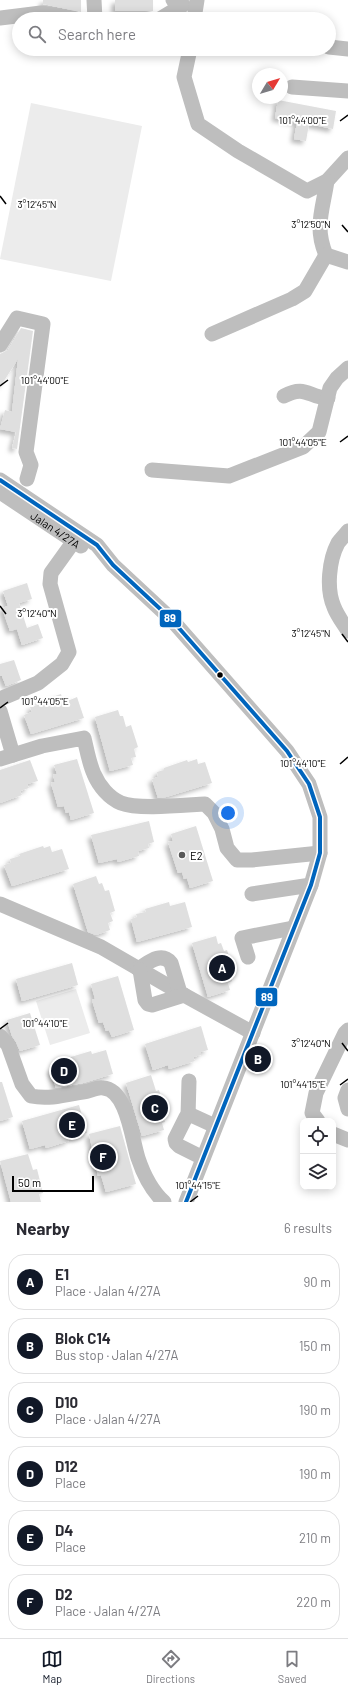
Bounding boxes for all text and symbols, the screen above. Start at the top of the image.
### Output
search box [12,12,336,56]
icon: search [26,23,48,45]
text: Search here [58,25,136,43]
north arrow [252,68,288,104]
text: 101°44'00"E [279,114,327,126]
text: 3°12'45"N [17,198,57,210]
text: 3°12'50"N [291,218,331,230]
text: 101°44'00"E [21,374,69,386]
text: 101°44'05"E [279,436,327,448]
street label: Jalan 4/27A [29,508,83,550]
text: 3°12'40"N [17,607,57,619]
line badge: 89 [159,609,182,628]
text: 89 [164,611,176,624]
text: 3°12'45"N [291,627,331,639]
unlabelled marker [215,670,225,680]
text: 101°44'05"E [21,695,69,707]
text: 101°44'10"E [280,757,326,769]
your location [218,803,238,823]
place label: E2 [190,849,203,862]
marker: E2 [177,850,187,860]
pin: A [209,953,235,983]
line badge: 89 [255,987,278,1007]
text: 89 [261,990,273,1003]
text: 101°44'10"E [22,1017,68,1029]
text: 3°12'40"N [291,1037,331,1049]
pin: B [245,1044,271,1074]
pin: D [51,1056,77,1086]
text: 101°44'15"E [280,1078,326,1090]
pin: C [142,1093,168,1123]
pin: E [59,1110,85,1140]
map controls [300,1118,336,1190]
button: locate [300,1118,336,1154]
pin: F [90,1142,116,1172]
button: layers [300,1154,336,1190]
scale bar [12,1174,94,1193]
text: 50 m [18,1176,41,1189]
text: 101°44'15"E [175,1179,221,1191]
text: Nearby [16,1218,70,1238]
text: 6 results [284,1220,332,1236]
text: E1 [55,1265,69,1283]
text: A [26,1274,34,1290]
text: 90 m [304,1274,331,1290]
text: Place · Jalan 4/27A [55,1283,161,1299]
text: Blok C14 [55,1329,111,1347]
text: B [26,1338,34,1354]
text: 150 m [299,1338,331,1354]
text: Bus stop · Jalan 4/27A [55,1347,179,1363]
text: D10 [55,1393,78,1411]
text: C [26,1402,34,1418]
text: 190 m [299,1402,331,1418]
text: Place · Jalan 4/27A [55,1411,161,1427]
text: D12 [55,1457,78,1475]
text: D [26,1466,34,1482]
text: 190 m [299,1466,331,1482]
text: Place [55,1475,86,1491]
text: D4 [55,1521,73,1539]
text: E [26,1530,34,1546]
text: 210 m [299,1530,331,1546]
text: Place [55,1539,86,1555]
text: D2 [55,1585,73,1603]
text: F [26,1594,34,1610]
text: 220 m [296,1594,331,1610]
text: Place · Jalan 4/27A [55,1603,161,1619]
tab: Map [41,1648,63,1685]
tab: Directions [146,1648,195,1685]
tab: Saved [278,1648,307,1685]

